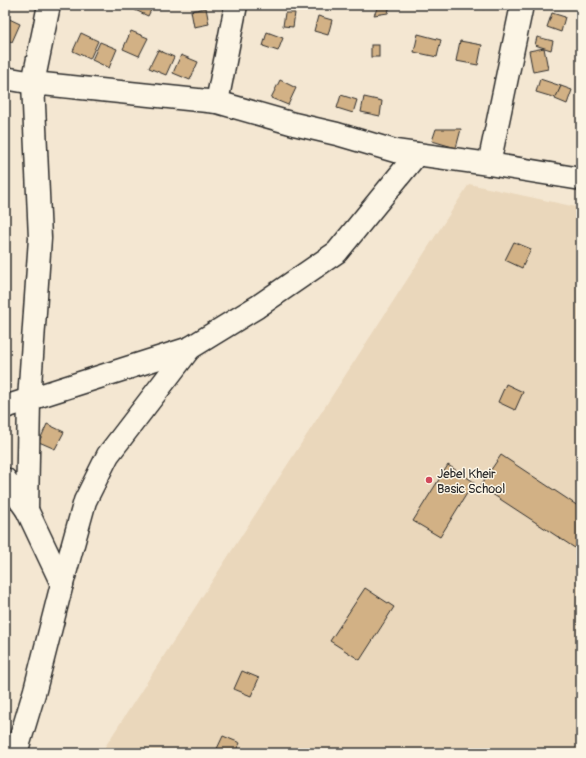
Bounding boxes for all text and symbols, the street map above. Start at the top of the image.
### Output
place label: Jebel Kheir Basic School [437,466,505,497]
marker: Jebel Kheir Basic School [424,475,434,485]

